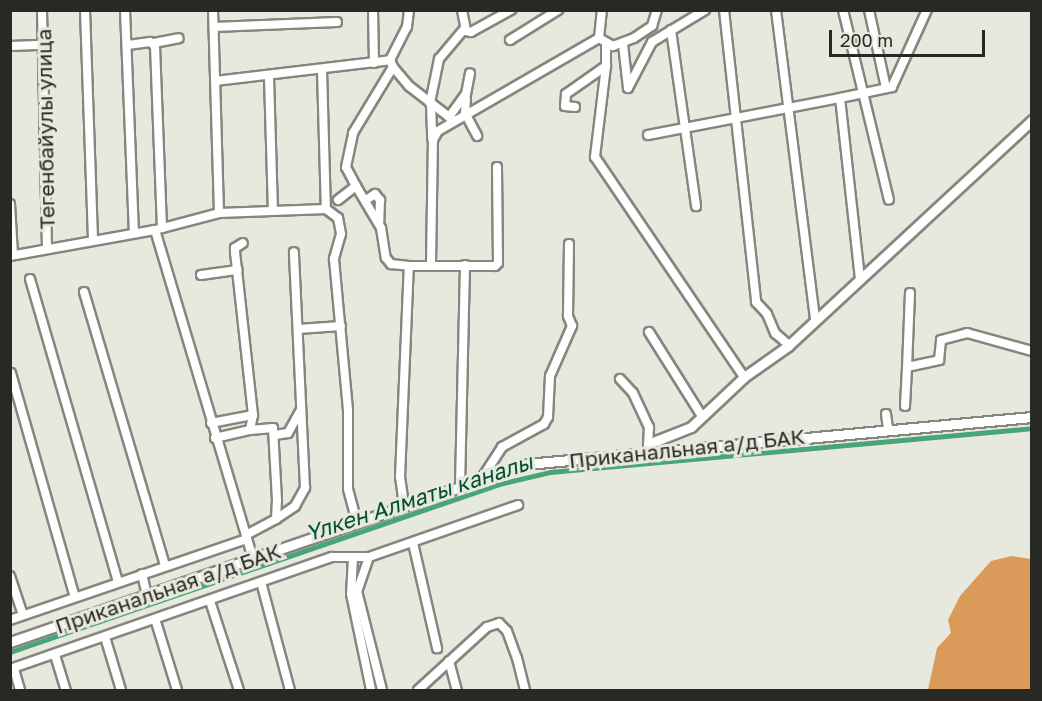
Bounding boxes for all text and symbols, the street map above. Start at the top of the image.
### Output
scale bar [832,18,988,56]
street label: Тегенбайулы улица [31,28,59,230]
text: 200 m [840,29,893,51]
street label: Приканальная а/д БАК [568,423,806,473]
water label: Үлкен Алматы каналы [302,448,536,546]
street label: Приканальная а/д БАК [52,537,284,639]

